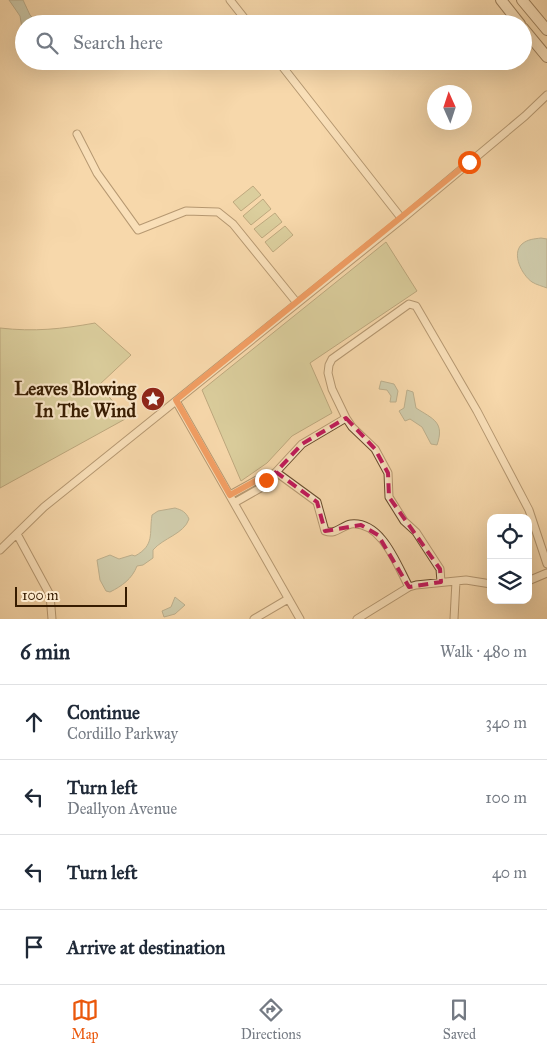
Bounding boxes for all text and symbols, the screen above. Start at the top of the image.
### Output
search box [15,15,532,70]
icon: search [33,29,61,57]
text: Search here [73,31,163,54]
north arrow [427,85,472,130]
route start [458,151,481,174]
place label: Leaves Blowing In The Wind [14,377,137,422]
place icon: Leaves Blowing In The Wind [140,386,166,412]
route end [255,469,278,492]
map controls [487,514,532,604]
button: locate [487,514,532,559]
button: layers [487,559,532,604]
scale bar [15,584,128,607]
text: 100 m [22,587,59,604]
text: 6 min [20,639,70,665]
text: Walk · 480 m [440,642,527,661]
text: Continue [67,701,140,724]
icon: ahead [20,708,48,736]
text: 340 m [485,713,527,732]
text: Cordillo Parkway [67,724,178,743]
text: Turn left [67,776,137,799]
icon: left [20,783,48,811]
text: 100 m [485,788,527,807]
text: Deallyon Avenue [67,799,177,818]
icon: left [20,858,48,886]
text: Turn left [67,861,137,884]
text: 40 m [492,863,527,882]
icon: arrive [20,933,48,961]
text: Arrive at destination [67,936,225,959]
tab: Map [71,996,99,1043]
tab: Directions [241,996,301,1043]
tab: Saved [443,996,476,1043]

